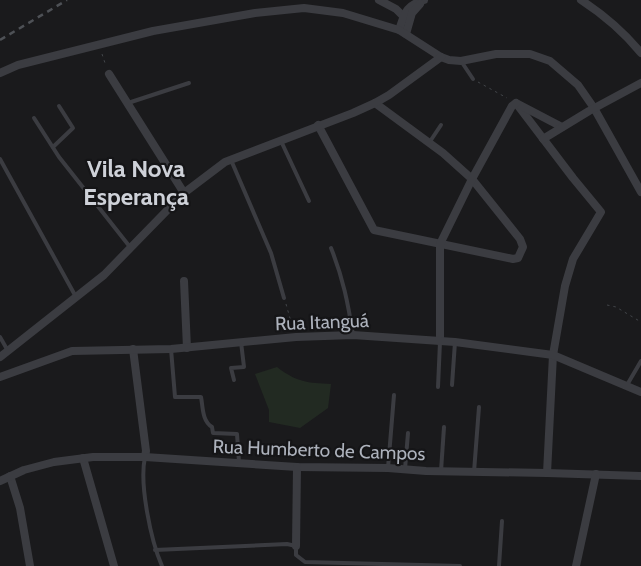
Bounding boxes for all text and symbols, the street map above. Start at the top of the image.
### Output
district label: Vila Nova Esperança [83,154,189,211]
street label: Rua Itanguá [275,309,369,335]
street label: Rua Humberto de Campos [212,435,426,465]

